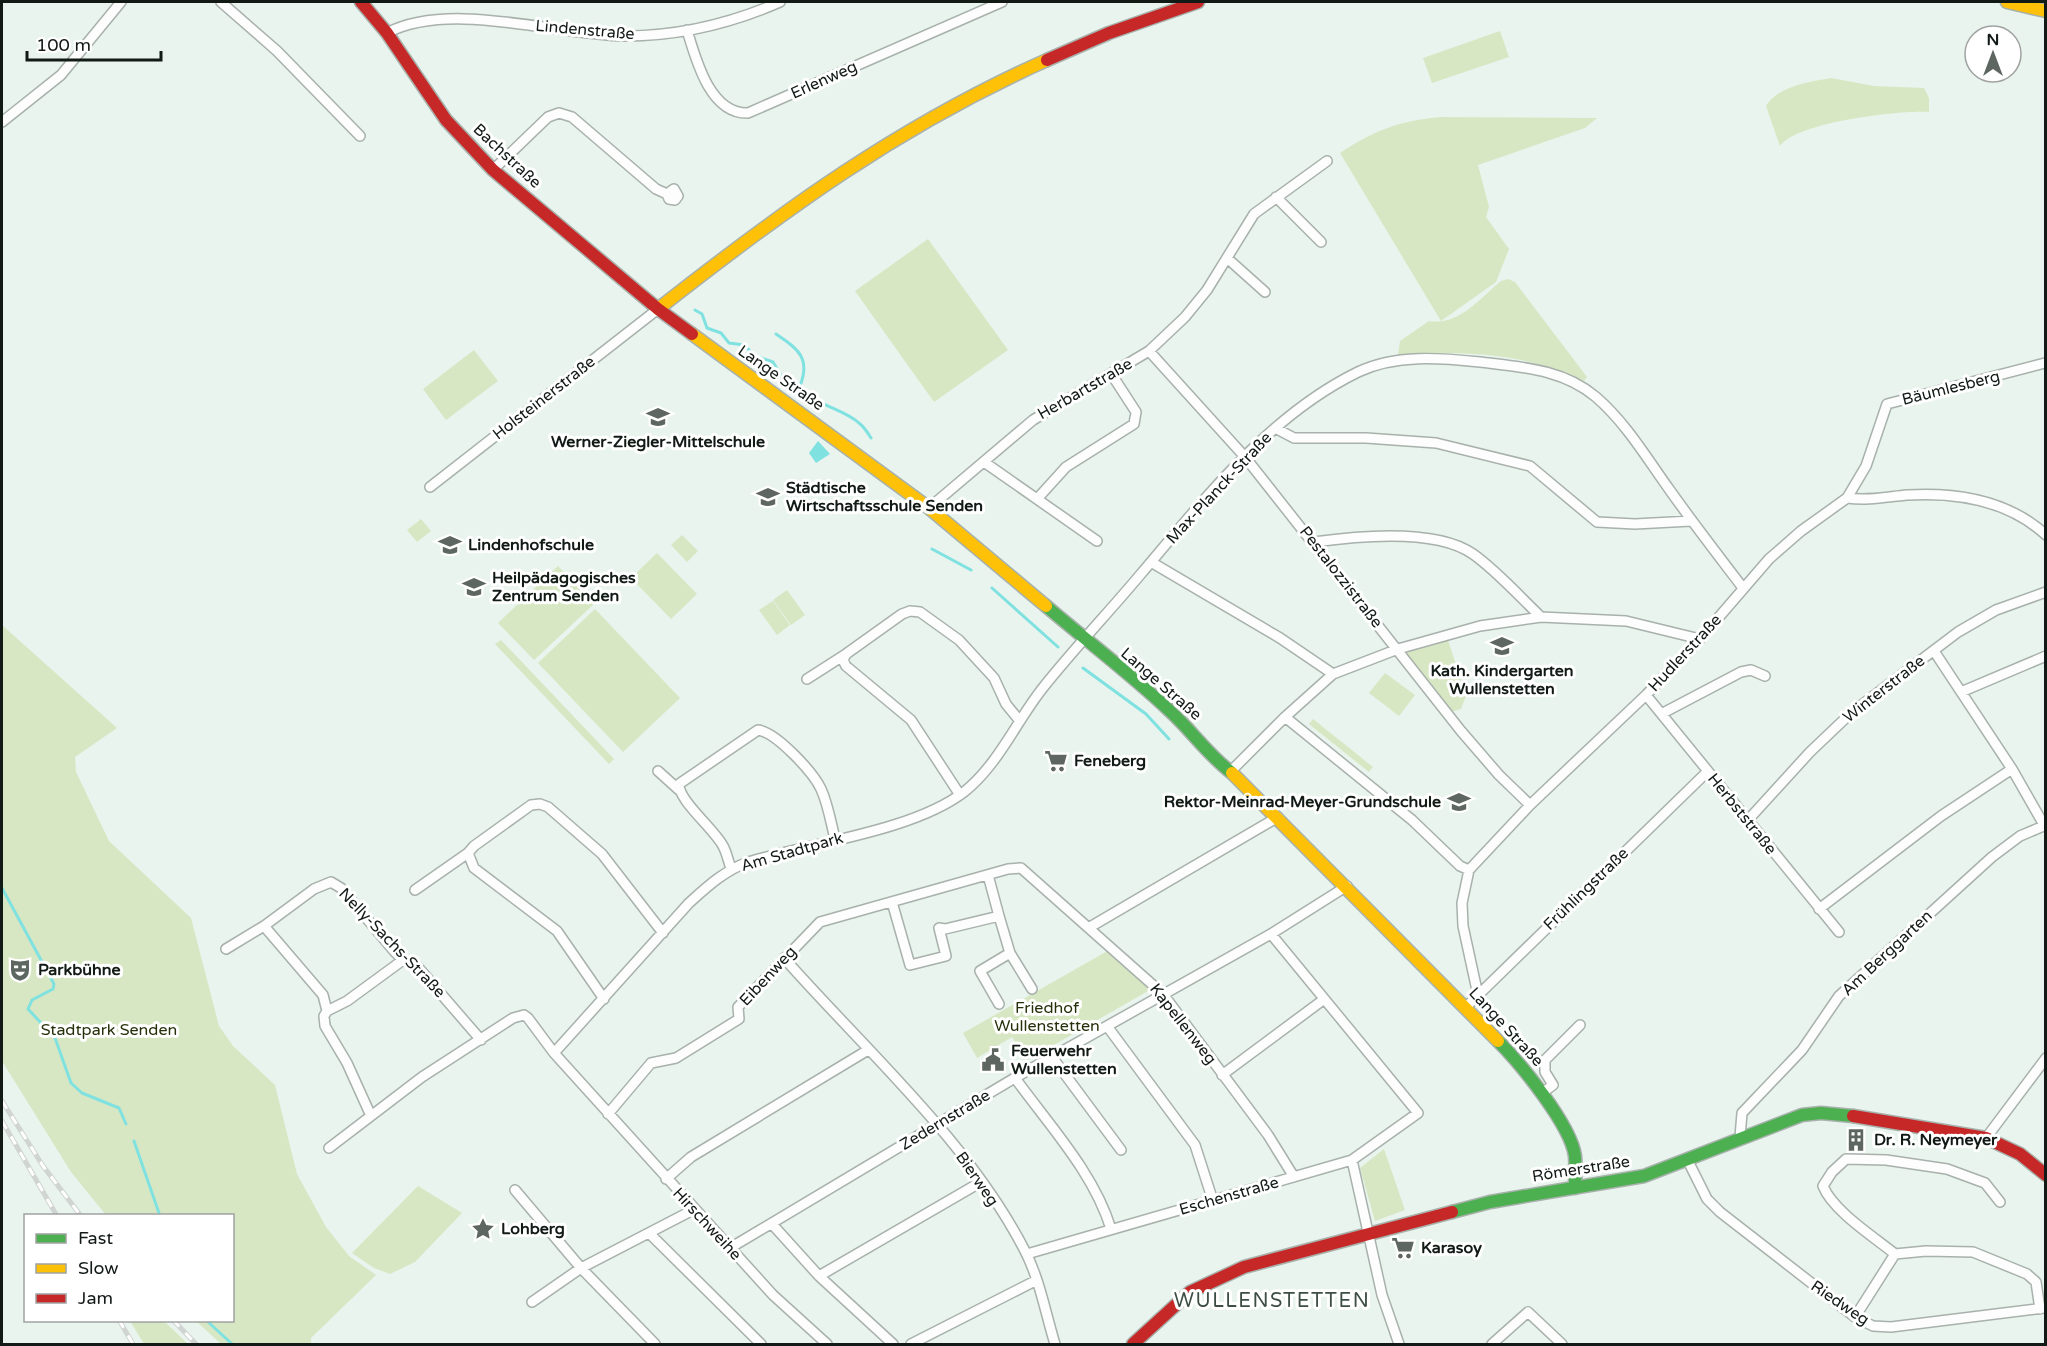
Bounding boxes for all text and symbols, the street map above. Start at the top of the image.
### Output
street label: Lindenstraße [535,16,635,44]
scale bar [27,24,160,62]
north arrow [1963,24,2023,84]
text: N [1987,30,1999,50]
text: 100 m [36,34,91,56]
street label: Erlenweg [788,57,860,103]
street label: Bachstraße [469,119,545,193]
street label: Lange Straße [734,341,828,415]
street label: Holsteinerstraße [489,352,599,444]
street label: Herbartstraße [1034,354,1136,424]
street label: Bäumlesberg [1900,366,2002,410]
school or university icon: Werner-Ziegler-Mittelschule [645,404,671,430]
street label: Max-Planck-Straße [1162,428,1276,548]
place label: Werner-Ziegler-Mittelschule [551,432,765,452]
place label: Städtische Wirtschaftsschule Senden [786,478,983,516]
school or university icon: Städtische Wirtschaftsschule Senden [755,484,781,510]
street label: Pestalozzistraße [1295,522,1387,632]
school or university icon: Lindenhofschule [437,532,463,558]
place label: Lindenhofschule [468,535,594,555]
place label: Heilpädagogisches Zentrum Senden [492,568,636,606]
school or university icon: Heilpädagogisches Zentrum Senden [461,574,487,600]
street label: Hudlerstraße [1644,610,1726,696]
school or university icon: Kath. Kindergarten Wullenstetten [1489,633,1515,659]
street label: Lange Straße [1116,643,1206,725]
street label: Winterstraße [1839,651,1929,727]
place label: Kath. Kindergarten Wullenstetten [1430,661,1574,699]
supermarket icon: Feneberg [1043,748,1069,774]
place label: Feneberg [1074,751,1146,771]
street label: Herbststraße [1703,769,1781,859]
school or university icon: Rektor-Meinrad-Meyer-Grundschule [1446,789,1472,815]
place label: Rektor-Meinrad-Meyer-Grundschule [1164,792,1441,812]
street label: Am Stadtpark [739,828,846,876]
street label: Frühlingstraße [1539,843,1633,935]
street label: Nelly-Sachs-Straße [334,884,450,1002]
street label: Am Berggarten [1837,906,1937,1000]
street label: Eibenweg [735,942,801,1010]
theatre icon: Parkbühne [7,957,33,983]
place label: Parkbühne [38,960,121,980]
street label: Kapellenweg [1145,980,1221,1068]
street label: Lange Straße [1464,983,1548,1071]
park label: Friedhof Wullenstetten [994,998,1100,1036]
park label: Stadtpark Senden [41,1020,177,1040]
place label: Feuerwehr Wullenstetten [1011,1041,1117,1079]
public building icon: Feuerwehr Wullenstetten [980,1047,1006,1073]
street label: Zedernstraße [896,1085,994,1155]
building icon: Dr. R. Neymeyer [1843,1127,1869,1153]
place label: Dr. R. Neymeyer [1874,1130,1998,1150]
street label: Bierweg [951,1148,1003,1210]
street label: Römerstraße [1531,1151,1631,1187]
street label: Eschenstraße [1177,1172,1281,1220]
street label: Hirschweihe [668,1183,746,1265]
legend [24,1214,234,1322]
place icon: Lohberg [470,1216,496,1242]
place label: Lohberg [501,1219,565,1239]
text: Fast [78,1227,113,1249]
supermarket icon: Karasoy [1390,1235,1416,1261]
place label: Karasoy [1421,1238,1482,1258]
text: Slow [78,1257,119,1279]
street label: Riedweg [1807,1276,1873,1330]
text: Jam [78,1287,113,1309]
district label: WULLENSTETTEN [1174,1289,1370,1313]

